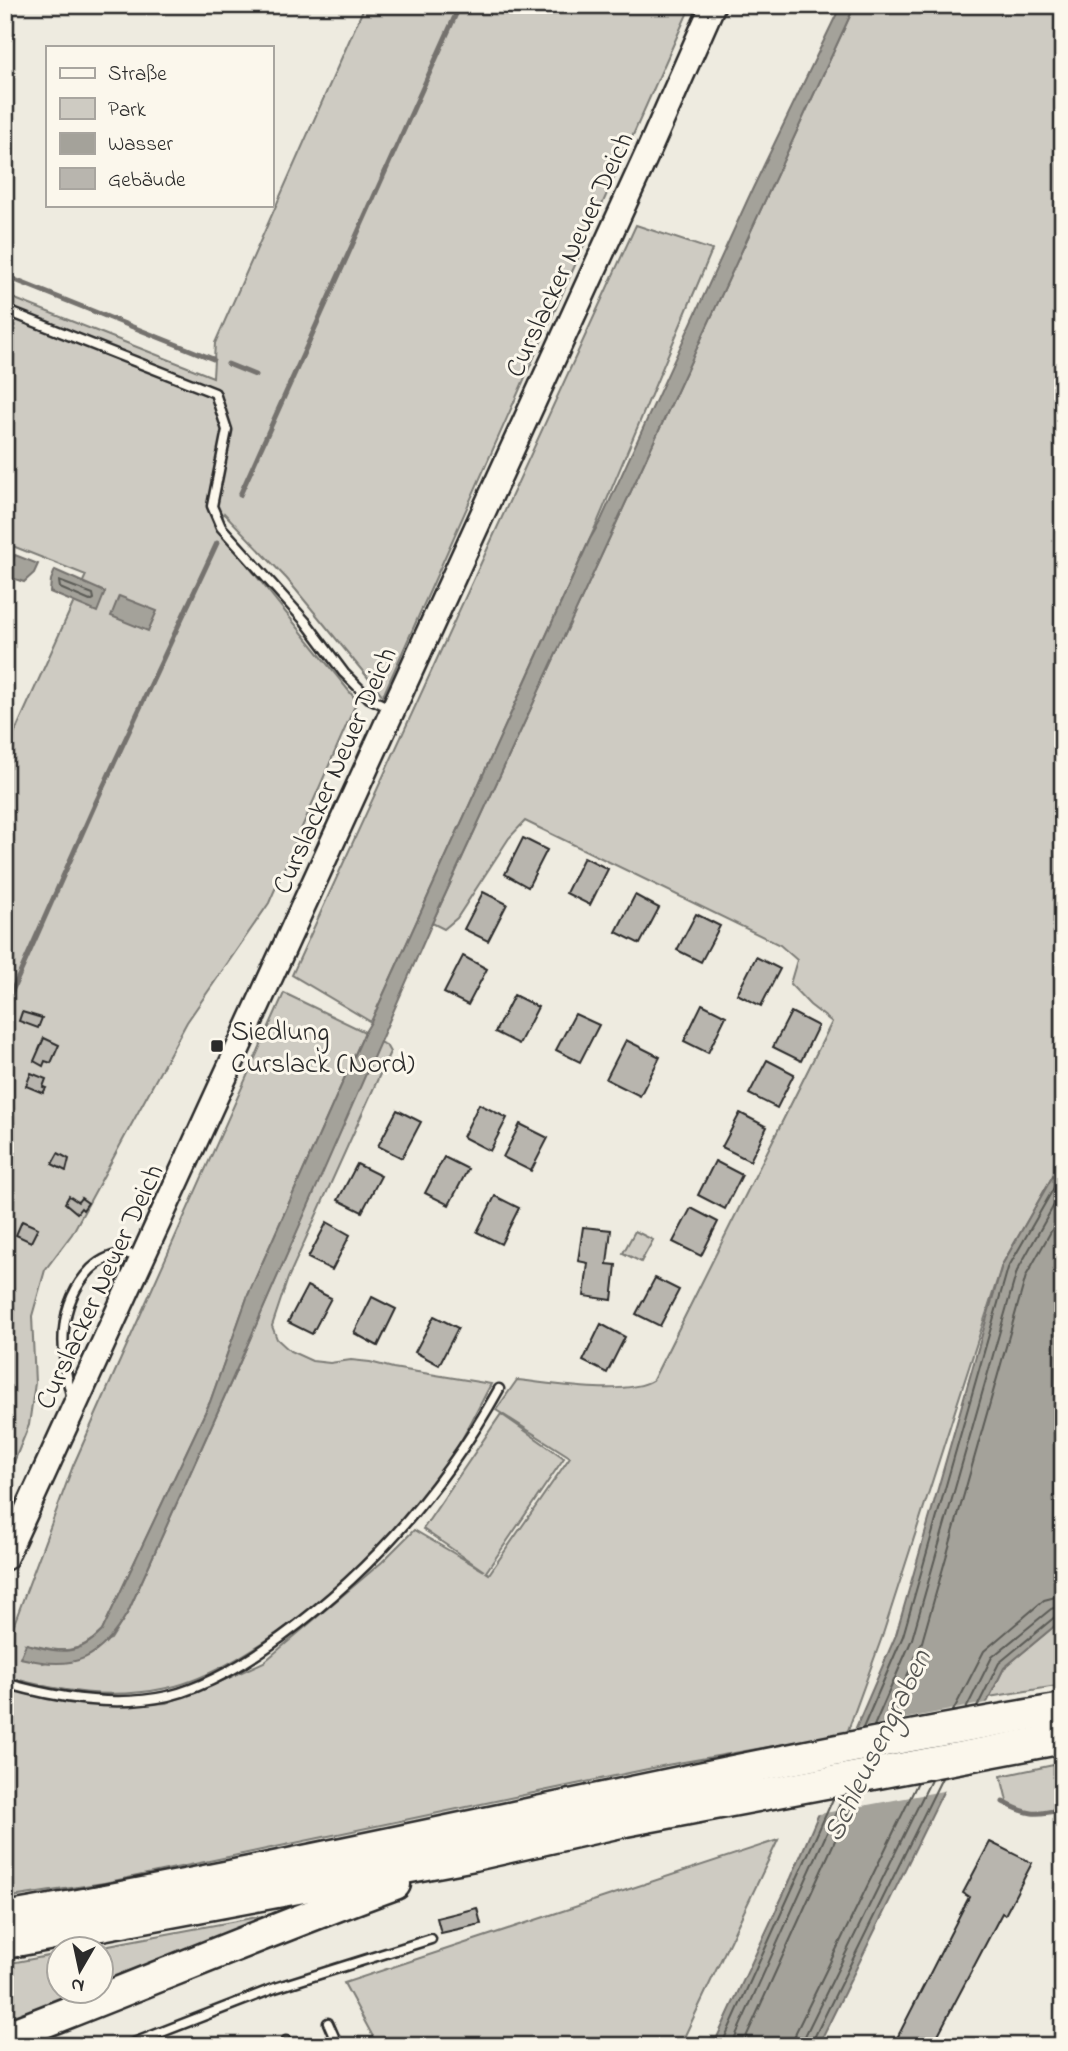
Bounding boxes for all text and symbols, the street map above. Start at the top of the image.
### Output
legend [46,46,273,206]
text: Straße [108,60,167,90]
text: Park [108,96,147,126]
street label: Curslacker Neuer Deich [496,126,646,385]
text: Wasser [108,130,173,160]
text: Gebäude [108,166,186,196]
street label: Curslacker Neuer Deich [263,641,409,901]
place label: Siedlung Curslack (Nord) [231,1013,415,1086]
marker: Siedlung Curslack (Nord) [209,1038,225,1054]
street label: Curslacker Neuer Deich [26,1158,176,1417]
water label: Schleusengraben [813,1642,945,1850]
north arrow [46,1936,116,2006]
text: N [69,1970,86,1999]

